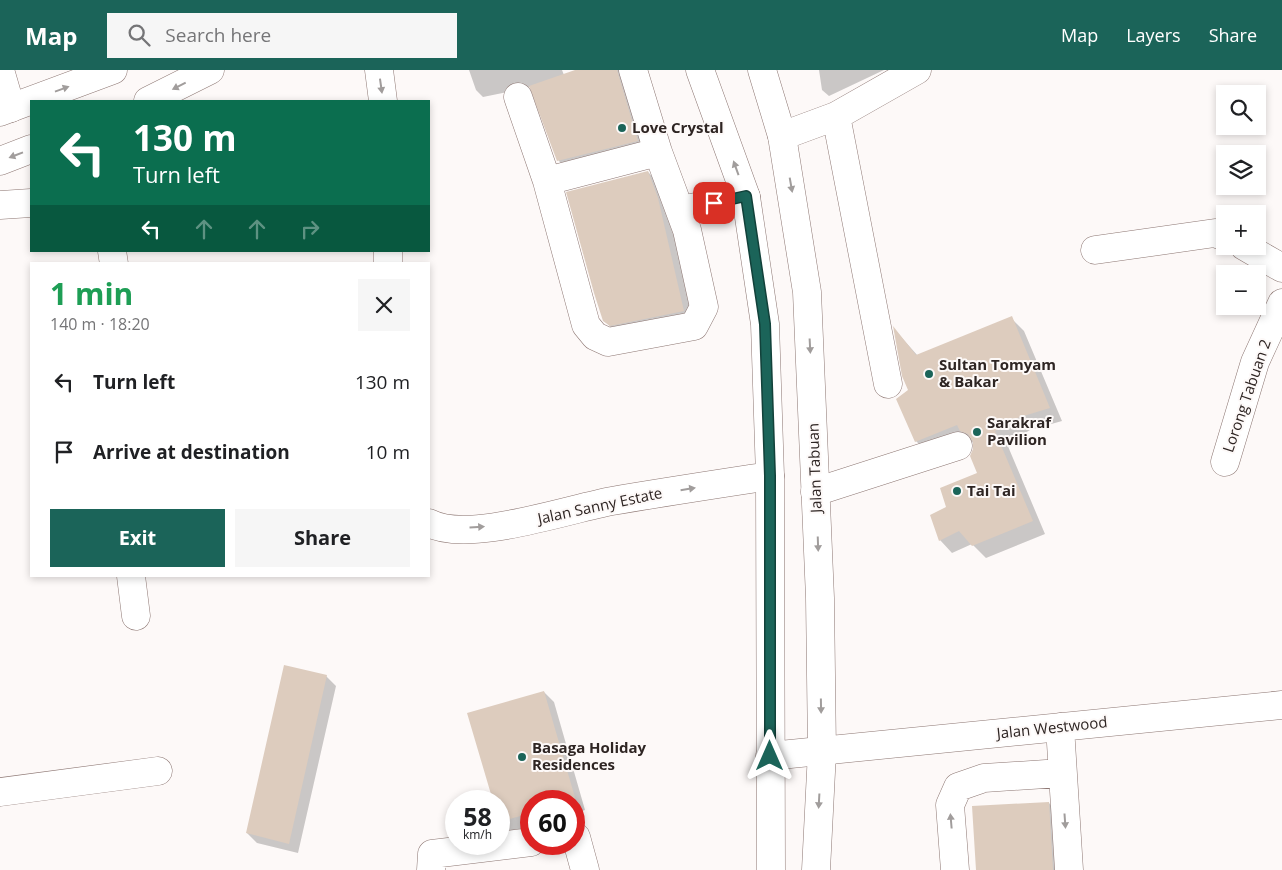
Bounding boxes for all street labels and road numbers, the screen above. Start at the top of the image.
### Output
street label: Lorong Tabuan 2 [1217,337,1275,455]
street label: Jalan Tabuan [802,423,826,515]
street label: Jalan Sanny Estate [534,482,664,528]
street label: Jalan Westwood [994,711,1108,743]

